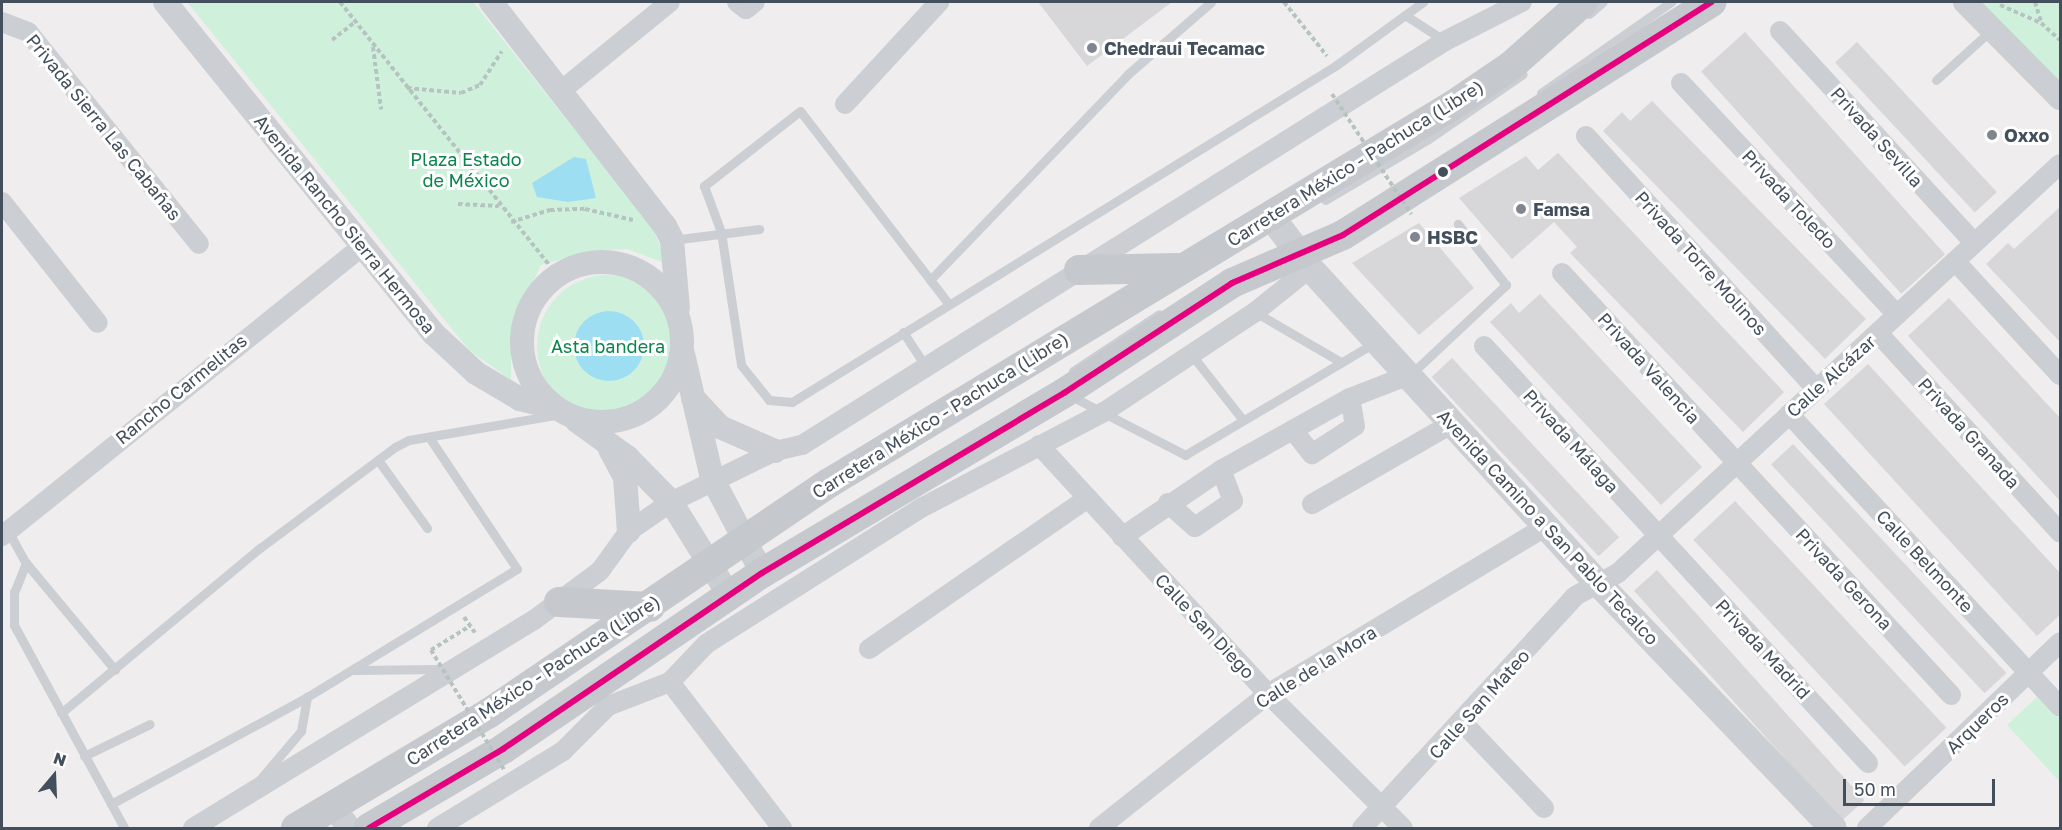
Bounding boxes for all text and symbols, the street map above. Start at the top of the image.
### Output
street label: Privada Sierra Las Cabañas [22,29,186,225]
place label: Chedraui Tecamac [1104,37,1265,59]
marker: Chedraui Tecamac [1085,41,1099,55]
street label: Carretera México - Pachuca (Libre) [1223,75,1487,251]
street label: Privada Sevilla [1826,82,1928,192]
street label: Avenida Rancho Sierra Hermosa [250,110,440,338]
place label: Oxxo [2004,124,2049,146]
marker: Oxxo [1985,128,1999,142]
street label: Privada Toledo [1738,145,1840,253]
park label: Plaza Estado de México [410,149,522,192]
unlabelled marker [1437,166,1449,178]
street label: Privada Torre Molinos [1631,186,1771,340]
place label: Famsa [1533,198,1590,220]
marker: Famsa [1514,202,1528,216]
place label: HSBC [1427,226,1478,248]
marker: HSBC [1408,230,1422,244]
street label: Privada Valencia [1593,308,1705,428]
street label: Carretera México - Pachuca (Libre) [808,327,1072,503]
street label: Rancho Carmelitas [111,329,251,449]
street label: Calle Alcázar [1782,330,1880,422]
park label: Asta bandera [551,335,665,357]
street label: Privada Granada [1914,373,2024,493]
street label: Privada Málaga [1519,385,1623,497]
street label: Avenida Camino a San Pablo Tecalco [1433,405,1663,649]
street label: Calle Belmonte [1872,505,1978,617]
street label: Privada Gerona [1791,524,1897,634]
street label: Calle San Diego [1151,569,1259,683]
street label: Carretera México - Pachuca (Libre) [402,590,664,770]
street label: Privada Madrid [1711,595,1815,703]
street label: Calle de la Mora [1252,621,1380,713]
street label: Calle San Mateo [1424,645,1534,763]
street label: Arqueros [1941,688,2013,758]
north arrow [24,746,84,806]
text: N [51,748,69,770]
scale bar [1846,767,1998,805]
text: 50 m [1854,778,1896,800]

